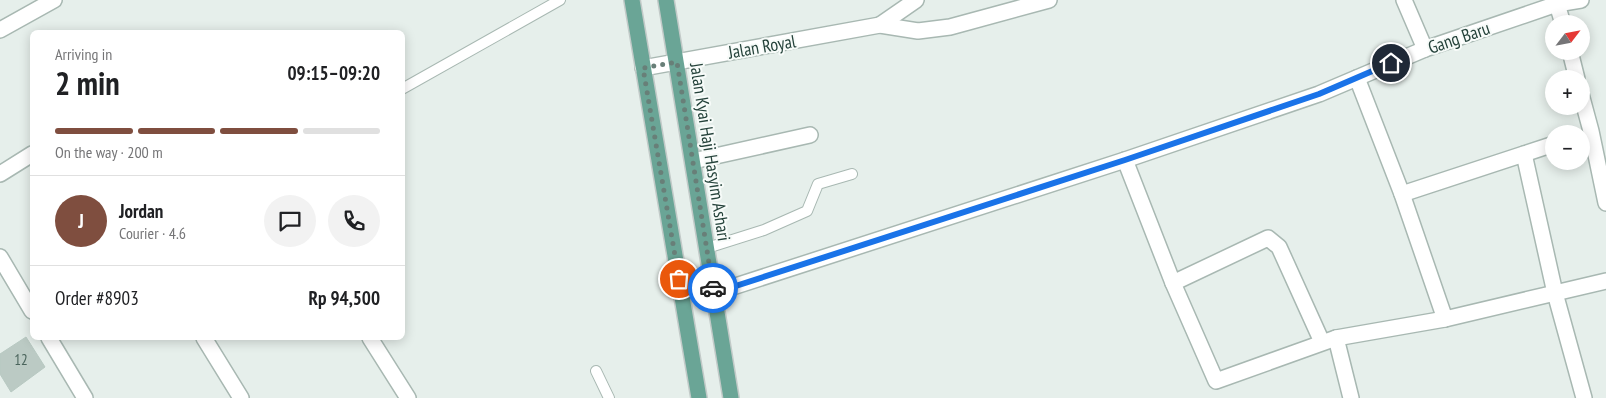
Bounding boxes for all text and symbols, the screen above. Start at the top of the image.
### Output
north arrow [1545,15,1590,60]
map controls [1545,15,1590,170]
street label: Gang Baru [1425,16,1493,59]
street label: Jalan Royal [725,29,798,64]
pin [1370,42,1412,84]
text: Arriving in [55,44,112,64]
icon: home [1377,49,1405,77]
street label: Jalan Kyai Haji Hasyim Ashari [685,60,736,243]
text: 09:15–09:20 [287,61,380,85]
text: 2 min [55,62,120,104]
button: + [1545,70,1590,115]
button: − [1545,125,1590,170]
text: On the way · 200 m [55,142,163,162]
button: chat [264,195,316,247]
button: phone [328,195,380,247]
text: Jordan [119,199,163,223]
text: J [78,209,84,233]
text: Courier · 4.6 [119,223,186,243]
pin [658,258,700,300]
courier [688,263,738,313]
icon: bag [665,265,693,293]
icon: car [699,274,727,302]
text: Order #8903 [55,286,139,310]
text: Rp 94,500 [309,286,380,310]
house number: 12 [14,350,28,369]

